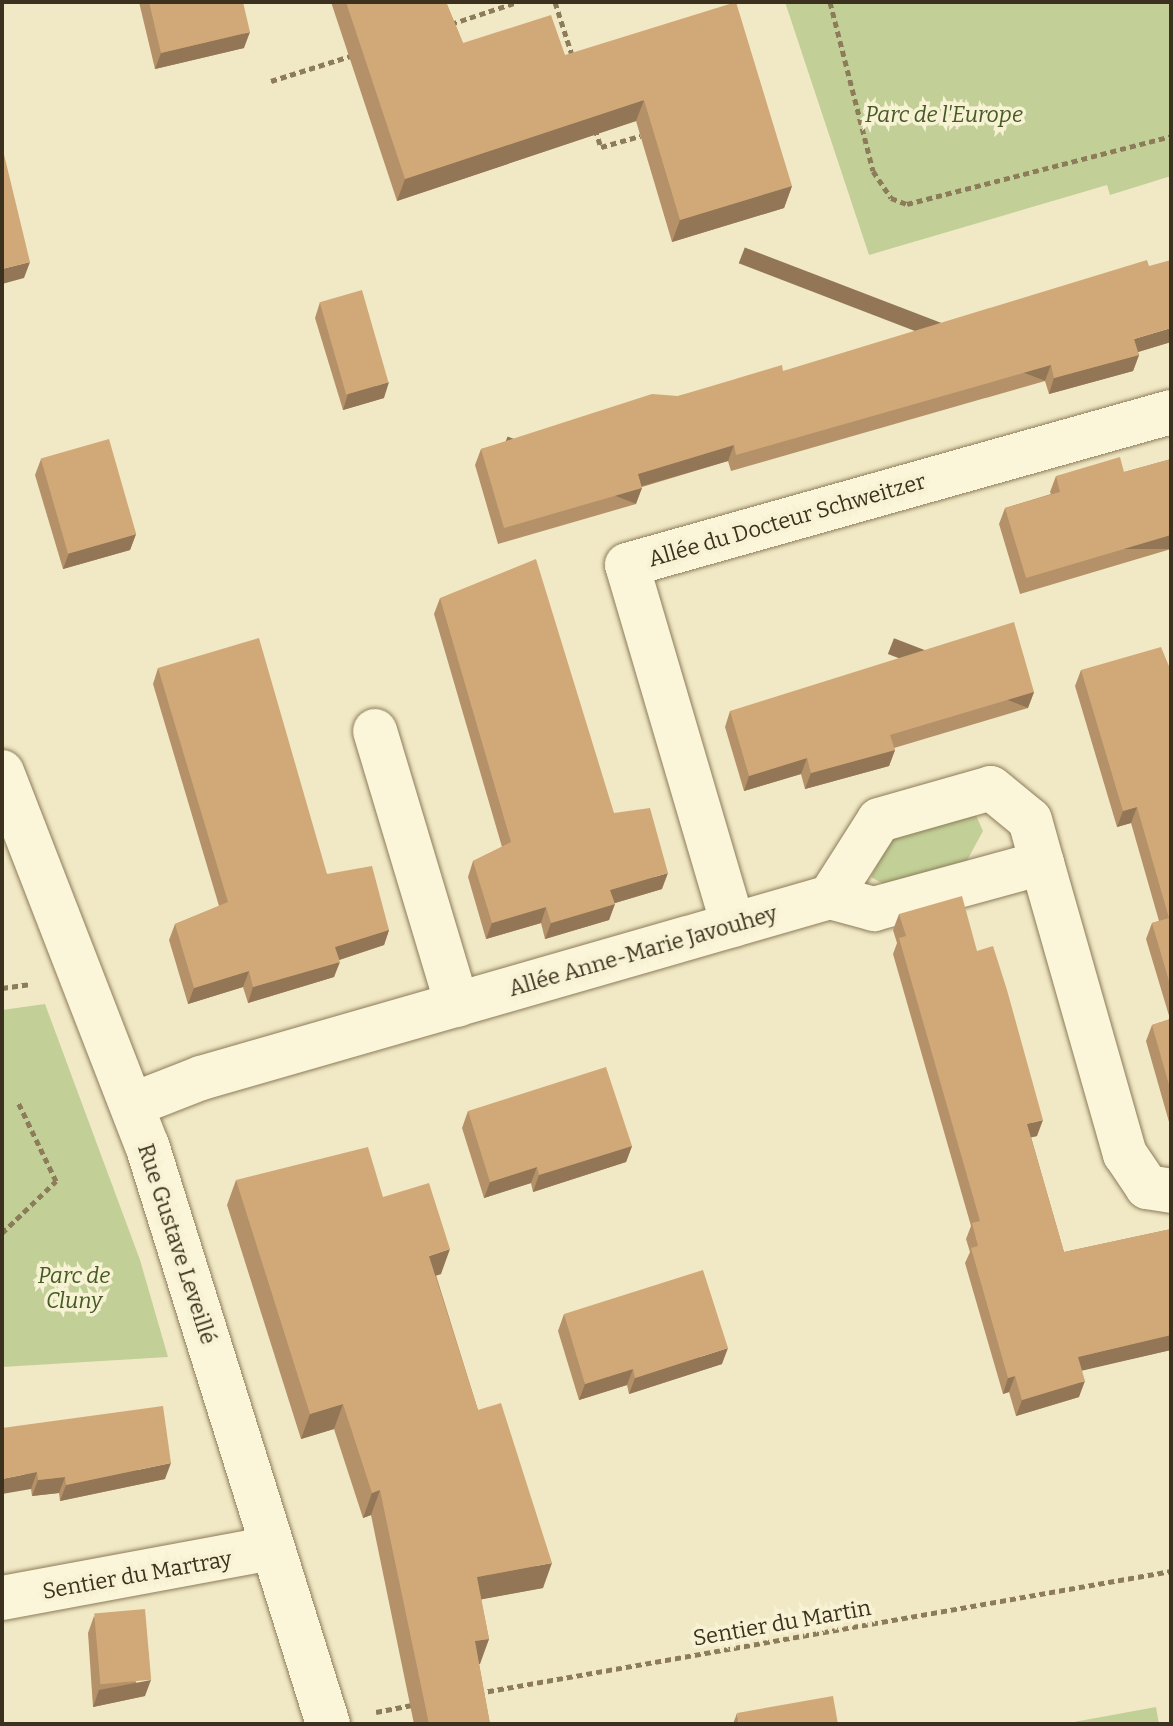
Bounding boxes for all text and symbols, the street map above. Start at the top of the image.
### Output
park label: Parc de l'Europe [865,102,1023,128]
street label: Allée du Docteur Schweitzer [645,468,929,572]
street label: Allée Anne-Marie Javouhey [506,900,780,1002]
street label: Rue Gustave Leveillé [132,1140,222,1348]
park label: Parc de Cluny [38,1262,110,1314]
street label: Sentier du Martray [40,1545,234,1605]
street label: Sentier du Martin [691,1594,873,1652]

